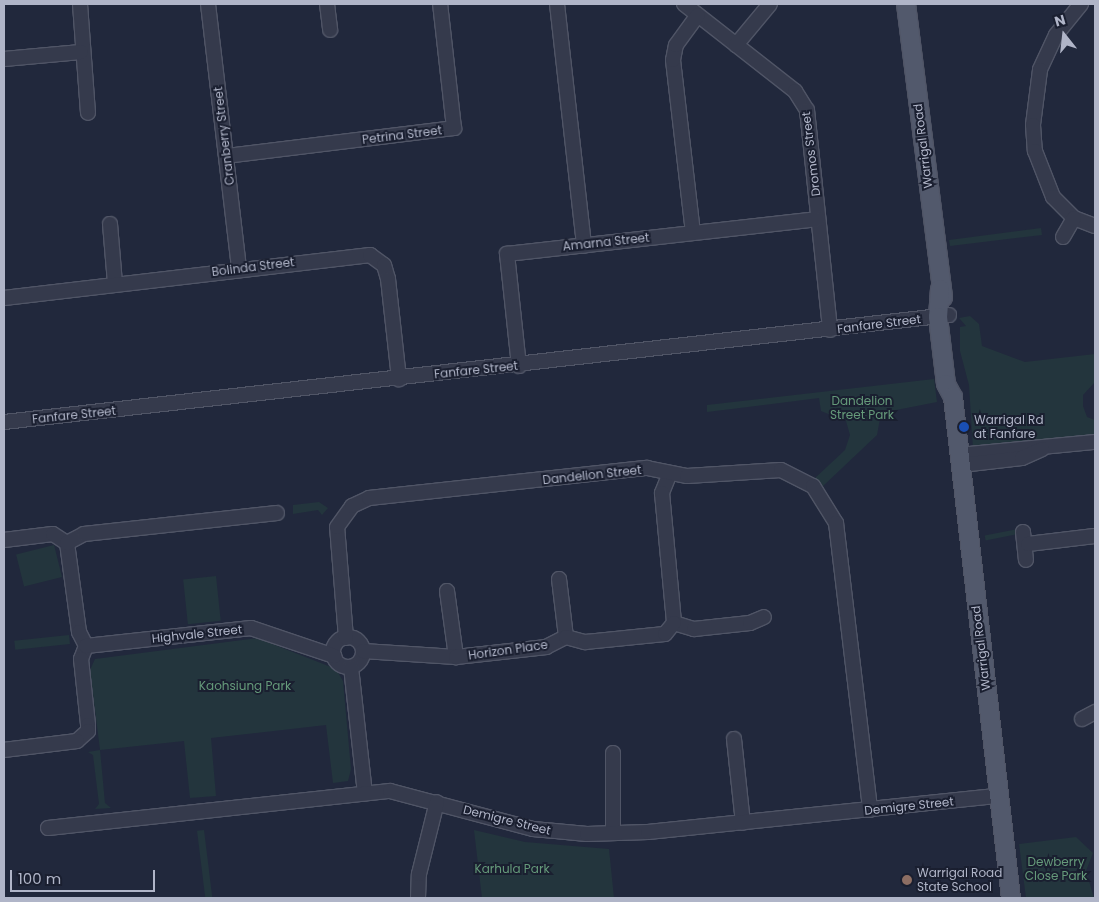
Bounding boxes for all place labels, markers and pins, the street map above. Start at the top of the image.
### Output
place label: Warrigal Rd at Fanfare [974,413,1044,441]
marker: Warrigal Rd at Fanfare [958,421,970,433]
place label: Warrigal Road State School [917,866,1002,894]
marker: Warrigal Road State School [901,874,913,886]

